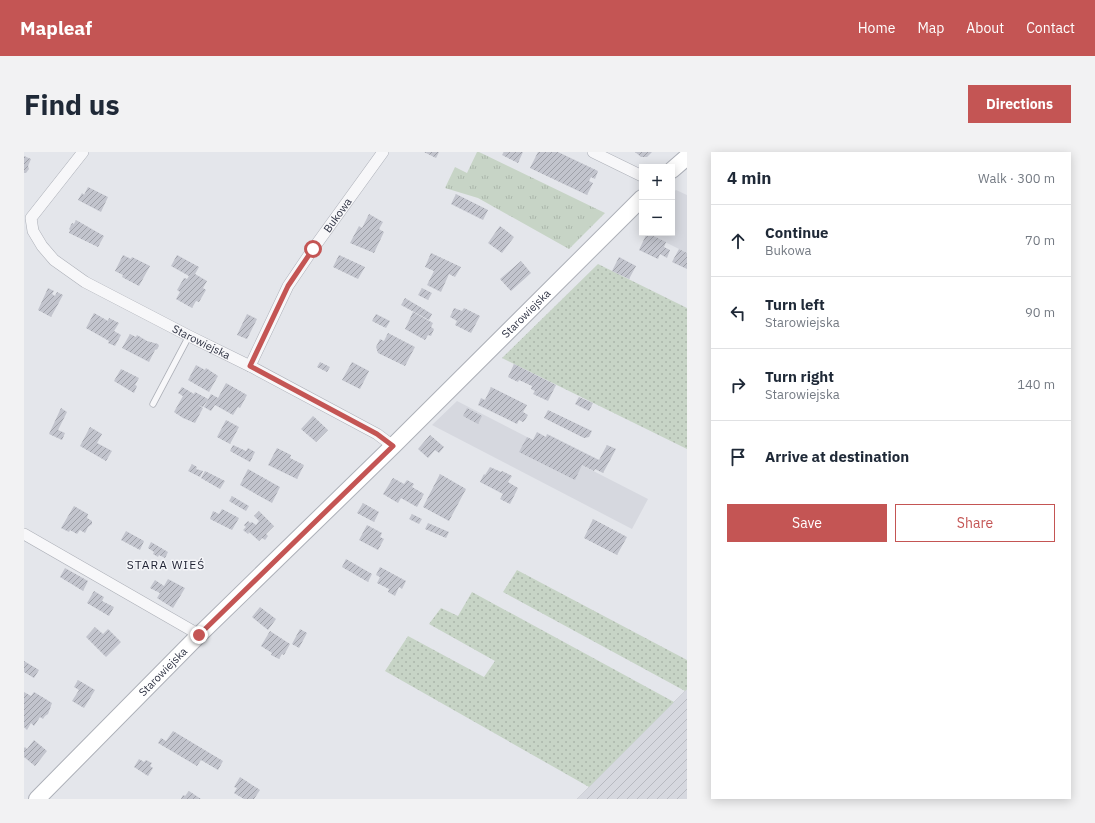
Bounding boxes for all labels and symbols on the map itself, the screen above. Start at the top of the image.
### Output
street label: Bukowa [320,195,355,235]
route start [304,240,322,258]
street label: Starowiejska [499,286,553,341]
street label: Starowiejska [170,322,233,362]
district label: STARA WIEŚ [127,557,205,572]
route end [190,626,208,644]
street label: Starowiejska [136,644,190,699]

